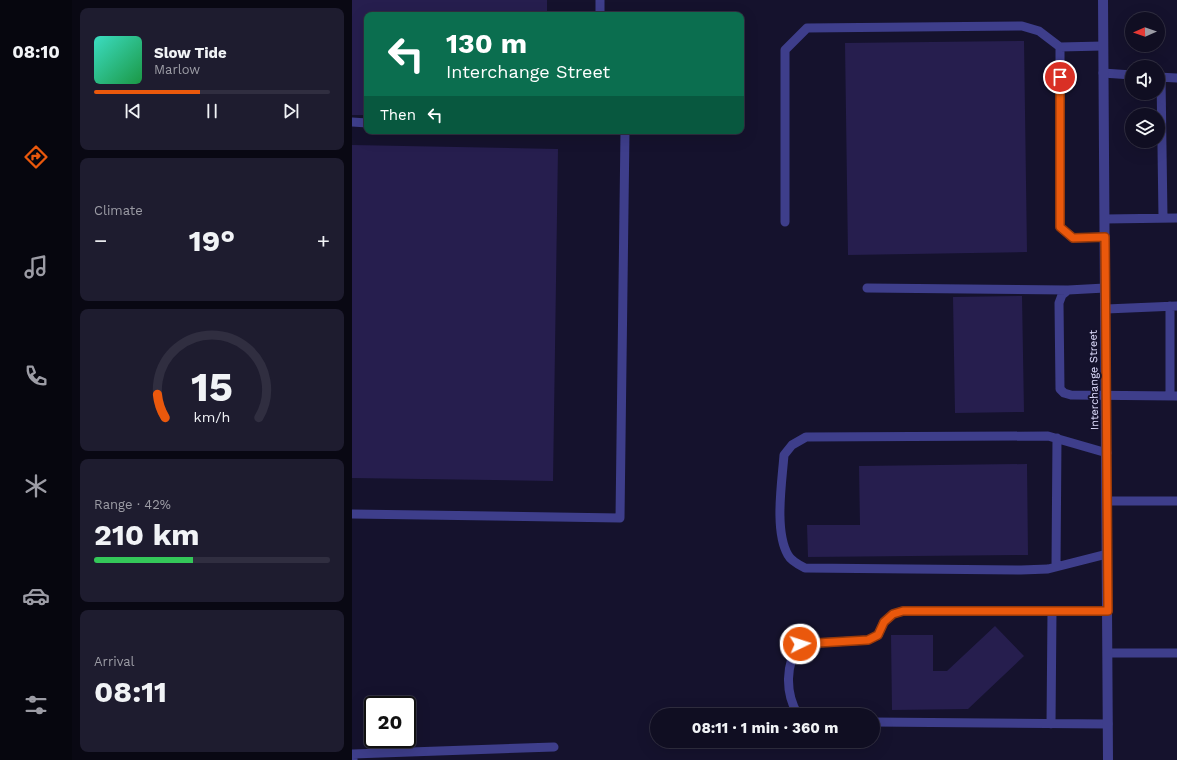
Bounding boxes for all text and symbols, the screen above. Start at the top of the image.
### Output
north arrow [1125,12,1165,52]
map controls [1125,12,1165,148]
text: 130 m [446,27,527,60]
icon: left [380,28,432,80]
text: 08:10 [12,41,60,62]
text: Slow Tide [154,44,227,62]
pin [1043,60,1077,94]
button: sound [1125,60,1165,100]
text: Interchange Street [446,61,610,82]
text: Marlow [154,62,200,77]
icon: arrive [1049,66,1071,88]
icon: previous [122,100,144,122]
icon: pause [201,100,223,122]
icon: next [280,100,302,122]
icon: left [424,104,446,126]
text: Then [380,106,416,124]
button: layers [1125,108,1165,148]
icon: directions [22,143,50,171]
text: Climate [94,203,143,218]
text: 19° [189,223,235,258]
text: − [94,228,107,253]
text: + [317,228,330,253]
icon: music [22,253,50,281]
street label: Interchange Street [1087,329,1101,430]
icon: phone [22,362,50,390]
text: 15 [191,362,233,411]
text: km/h [194,409,230,425]
icon: climate [22,472,50,500]
text: Range · 42% [94,497,171,512]
text: 210 km [94,517,200,552]
icon: car [22,582,50,610]
position arrow [779,623,821,665]
text: Arrival [94,654,135,669]
text: 08:11 [94,674,167,709]
icon: filters [22,691,50,719]
speed limit sign: 20 [364,696,416,748]
text: 08:11 · 1 min · 360 m [692,719,838,737]

